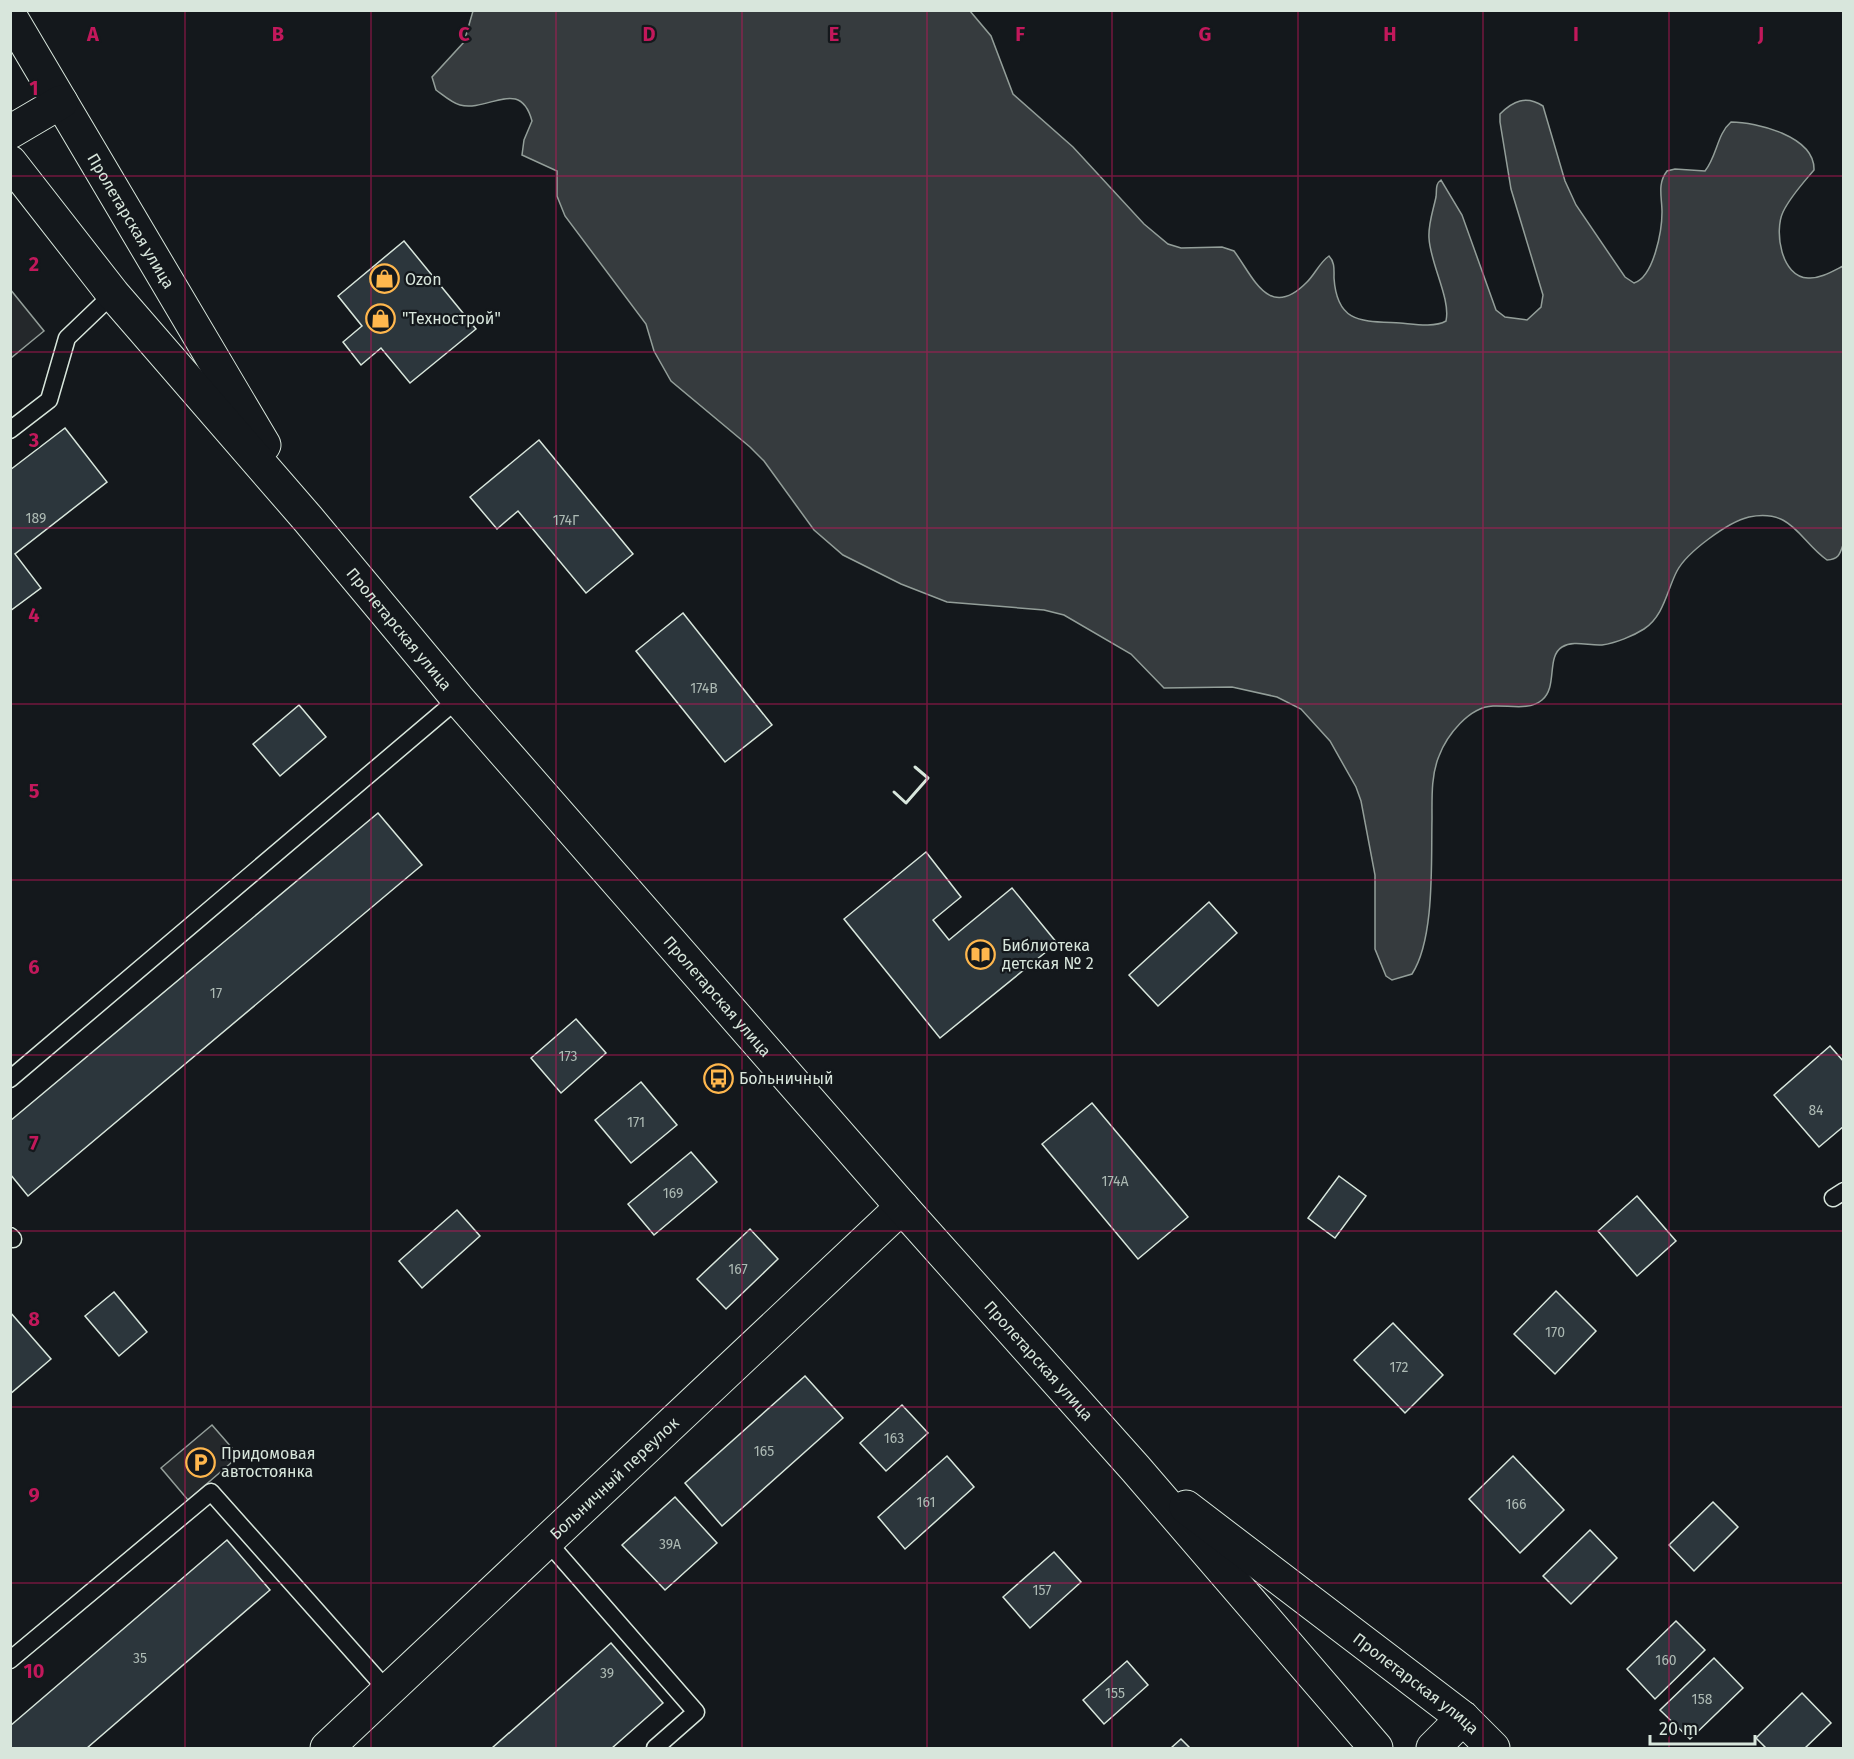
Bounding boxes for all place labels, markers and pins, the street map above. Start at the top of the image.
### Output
shop icon: Ozon [368,263,400,295]
place label: Ozon [405,270,442,289]
shop icon: "Технострой" [365,302,397,334]
place label: "Технострой" [402,309,501,328]
place label: Библиотека детская № 2 [1002,936,1094,973]
library icon: Библиотека детская № 2 [965,938,997,970]
bus stop icon: Больничный [702,1062,734,1094]
place label: Больничный [739,1069,834,1088]
place label: Придомовая автостоянка [221,1444,316,1481]
parking icon: Придомовая автостоянка [184,1446,216,1478]

